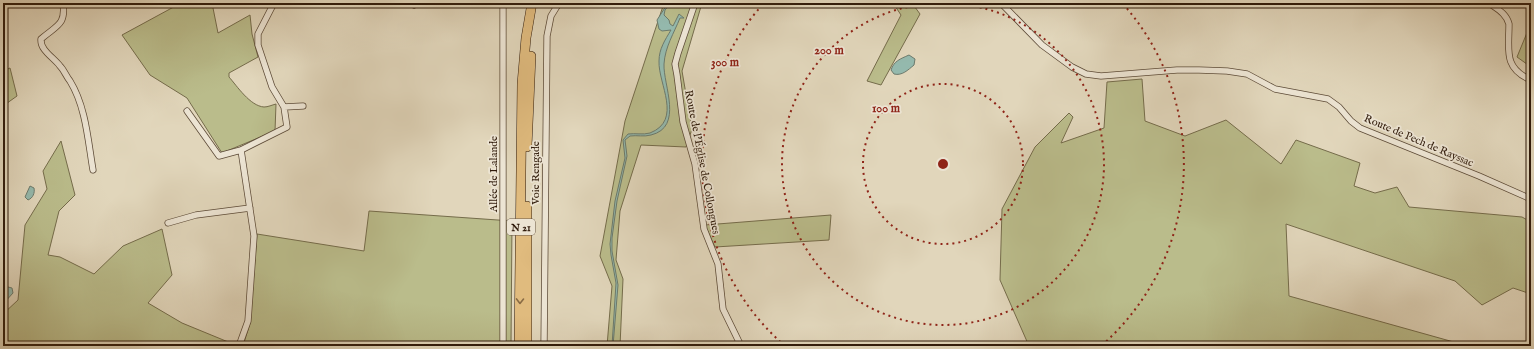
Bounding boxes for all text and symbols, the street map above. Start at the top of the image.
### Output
text: 200 m [814,43,844,58]
text: 300 m [711,55,740,70]
street label: Route de l’Église de Collongues [681,89,723,236]
text: 100 m [872,101,901,116]
street label: Route de Pech de Rayssac [1362,112,1476,170]
street label: Allée de Lalande [487,136,501,213]
street label: Voie Rengade [529,141,543,206]
centre of rings [936,157,950,171]
road number: N 21 [507,219,535,235]
one-way arrow [516,298,524,304]

